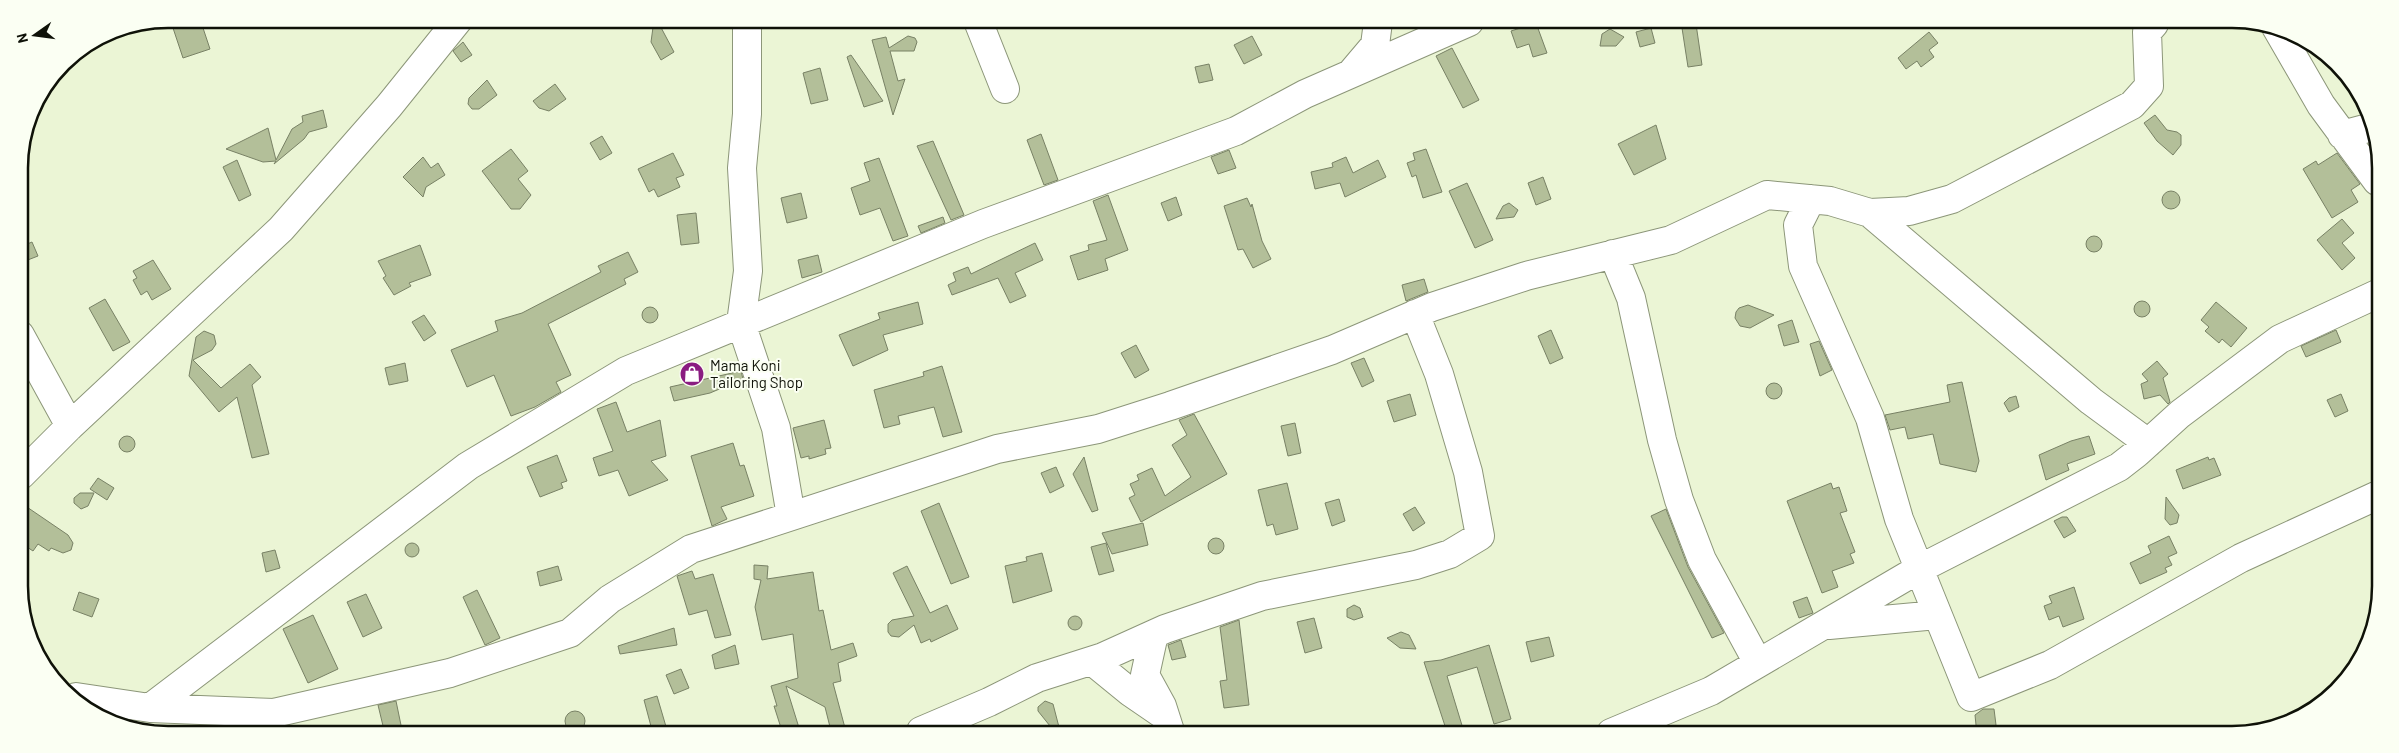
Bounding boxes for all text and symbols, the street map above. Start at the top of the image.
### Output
north arrow [10,10,60,60]
text: N [13,32,31,45]
place label: Mama Koni Tailoring Shop [710,356,803,391]
shop icon: Mama Koni Tailoring Shop [679,361,705,387]

